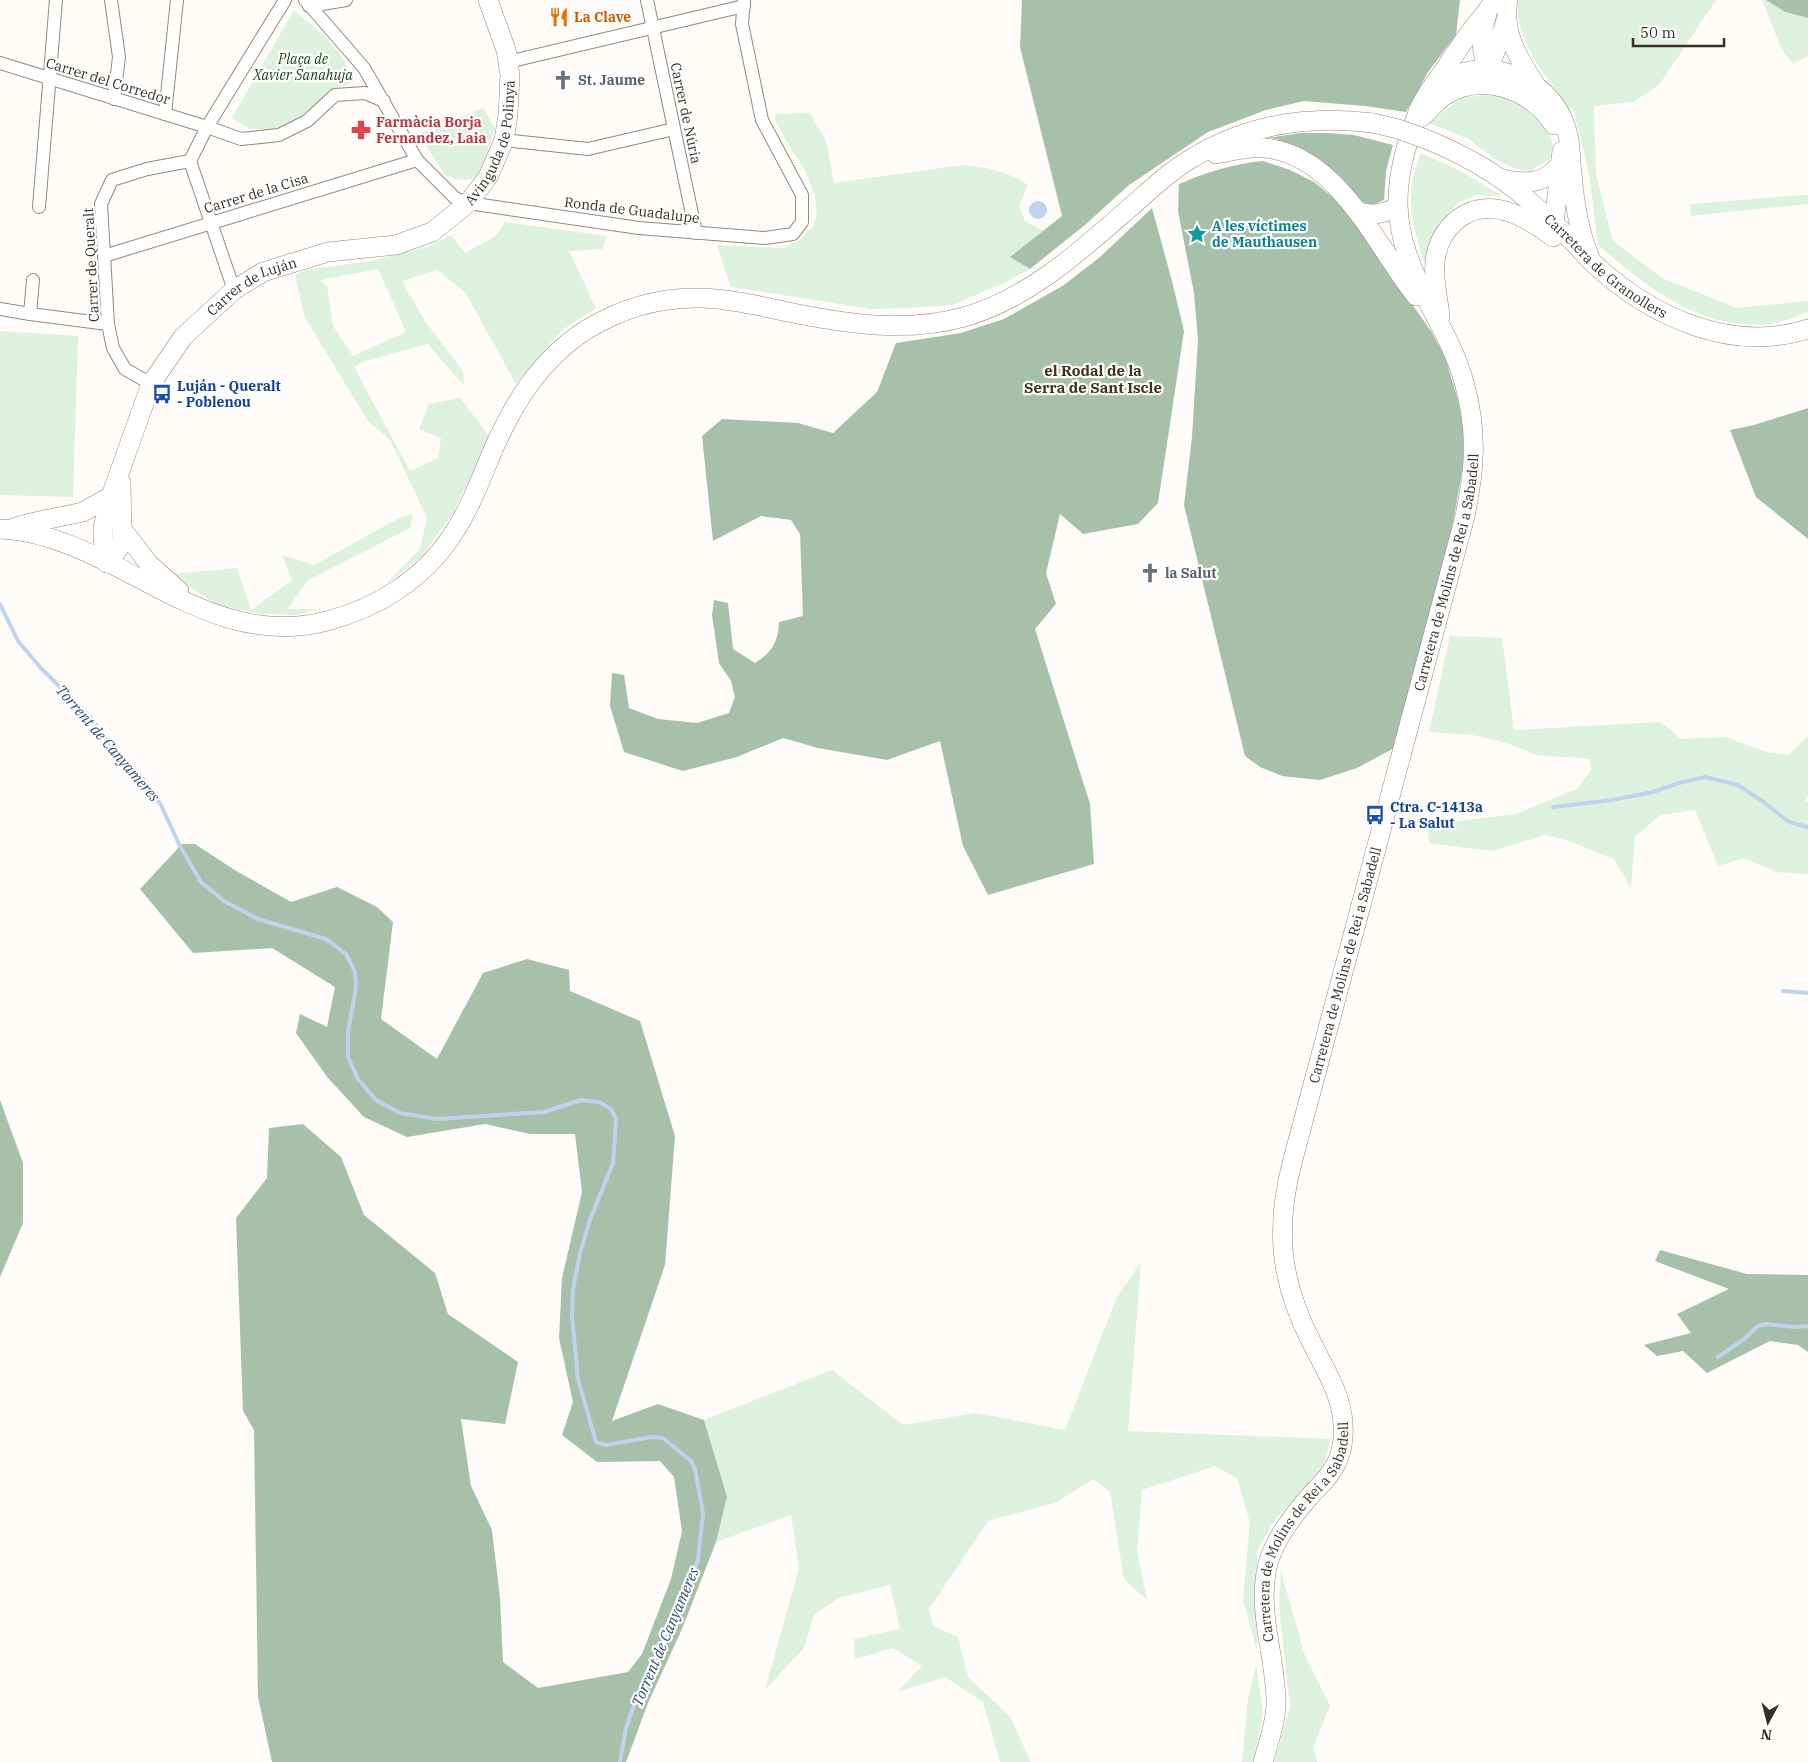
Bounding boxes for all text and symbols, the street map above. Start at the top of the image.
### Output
restaurant icon: La Clave [548,6,570,28]
place label: La Clave [574,8,631,26]
scale bar [1633,15,1724,47]
text: 50 m [1640,23,1676,42]
park label: Plaça de Xavier Sanahuja [252,50,353,84]
street label: Carrer del Corredor [44,54,173,109]
street label: Carrer de Núria [666,61,706,166]
church icon: St. Jaume [552,69,574,91]
place label: St. Jaume [578,71,645,89]
street label: Avinguda de Polinyà [461,79,519,209]
place label: Farmàcia Borja Fernandez, Laia [376,113,486,147]
pharmacy icon: Farmàcia Borja Fernandez, Laia [350,119,372,141]
street label: Carrer de la Cisa [202,168,311,217]
street label: Ronda de Guadalupe [563,193,701,227]
street label: Carrer de Queralt [79,207,103,323]
street label: Carretera de Granollers [1541,210,1670,322]
place label: A les víctimes de Mauthausen [1212,217,1317,251]
place icon: A les víctimes de Mauthausen [1186,223,1208,245]
street label: Carrer de Luján [203,253,299,320]
district label: el Rodal de la Serra de Sant Iscle [1024,361,1162,397]
place label: Luján - Queralt - Poblenou [177,377,281,411]
bus stop icon: Luján - Queralt - Poblenou [151,383,173,405]
street label: Carretera de Molins de Rei a Sabadell [1410,453,1482,693]
church icon: la Salut [1139,562,1161,584]
place label: la Salut [1165,564,1216,582]
water label: Torrent de Canyameres [52,681,164,806]
place label: Ctra. C-1413a - La Salut [1390,798,1483,832]
bus stop icon: Ctra. C-1413a - La Salut [1364,804,1386,826]
street label: Carretera de Molins de Rei a Sabadell [1305,845,1385,1085]
street label: Carretera de Molins de Rei a Sabadell [1255,1421,1352,1644]
water label: Torrent de Canyameres [627,1564,703,1709]
north arrow [1743,1697,1793,1747]
text: N [1760,1725,1773,1745]

